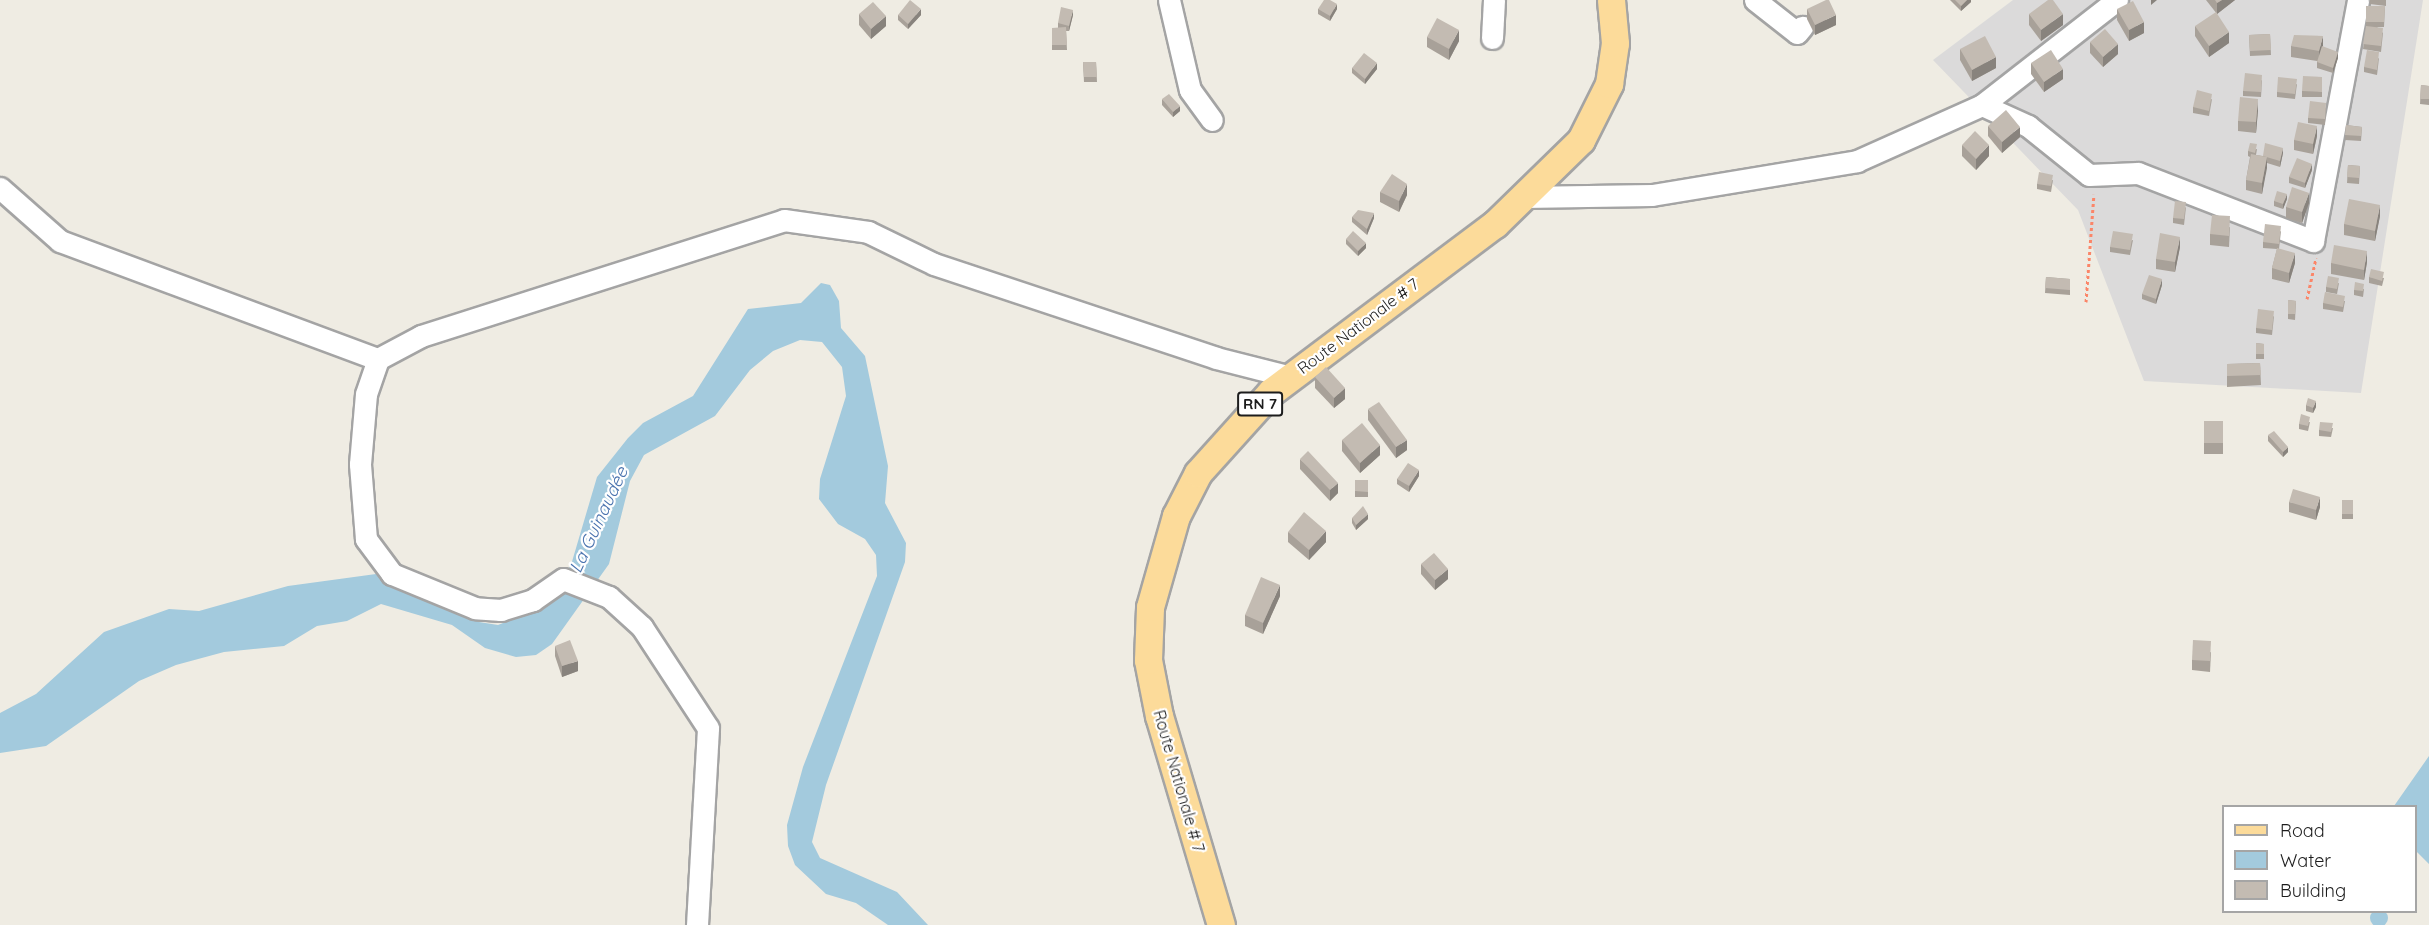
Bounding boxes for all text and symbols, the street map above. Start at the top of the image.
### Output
street label: Route Nationale # 7 [1294,274,1422,378]
road number: RN 7 [1236,392,1284,416]
water label: La Guinaudée [565,463,633,577]
street label: Route Nationale # 7 [1150,708,1208,854]
legend [2222,805,2417,913]
text: Road [2280,819,2325,842]
text: Water [2280,849,2331,872]
text: Building [2280,879,2346,902]

